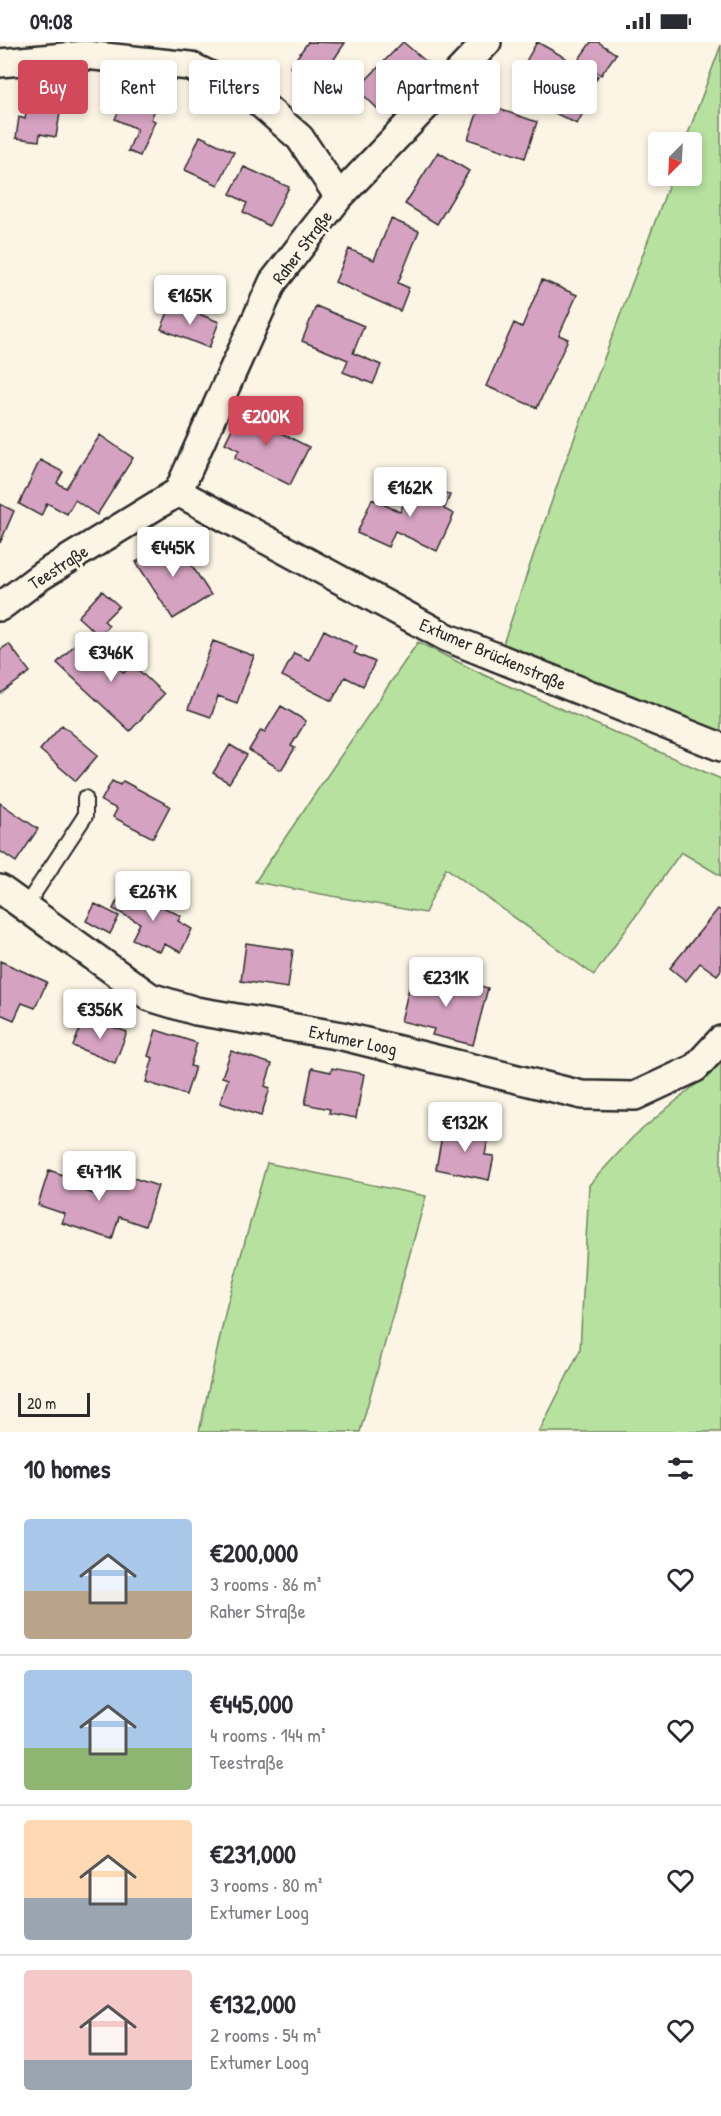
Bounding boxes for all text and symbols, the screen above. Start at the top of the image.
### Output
text: 09:08 [30,6,72,36]
chip: Buy [18,60,88,114]
chip: Rent [100,60,177,114]
chip: Filters [189,60,280,114]
chip: New [292,60,364,114]
chip: Apartment [376,60,500,114]
chip: House [512,60,597,114]
north arrow [648,132,702,186]
map controls [648,132,702,186]
street label: Raher Straße [266,205,338,289]
pin: €165K [148,275,232,326]
text: €165K [168,281,212,308]
pin: €200K [224,396,308,447]
text: €200K [242,402,290,429]
pin: €162K [368,467,452,518]
text: €162K [388,473,432,500]
pin: €445K [131,527,215,578]
text: €445K [151,533,195,560]
street label: Teestraße [23,538,93,596]
street label: Extumer Brückenstraße [416,612,570,696]
pin: €346K [69,632,153,683]
text: €346K [89,638,133,665]
pin: €267K [111,871,195,922]
text: €267K [129,877,177,904]
pin: €231K [404,957,488,1008]
text: €231K [423,963,469,990]
pin: €356K [58,989,142,1040]
text: €356K [77,995,123,1022]
street label: Extumer Loog [307,1019,399,1061]
pin: €132K [423,1102,507,1153]
text: €132K [442,1108,488,1135]
pin: €471K [57,1151,141,1202]
text: €471K [77,1157,121,1184]
scale bar [18,1390,90,1418]
text: 20 m [27,1392,56,1414]
text: 10 homes [24,1451,111,1486]
icon: filters [664,1452,697,1485]
text: €200,000 [210,1535,298,1570]
icon: home [72,1543,144,1615]
icon: heart [664,1563,697,1596]
text: 3 rooms · 86 m² [210,1570,321,1597]
text: Raher Straße [210,1597,306,1624]
text: €445,000 [210,1686,293,1721]
icon: home [72,1694,144,1766]
icon: heart [664,1714,697,1747]
text: 4 rooms · 144 m² [210,1721,325,1748]
text: Teestraße [210,1748,284,1775]
text: €231,000 [210,1836,296,1871]
icon: home [72,1844,144,1916]
icon: heart [664,1864,697,1897]
text: 3 rooms · 80 m² [210,1871,322,1898]
text: Extumer Loog [210,1898,309,1925]
text: €132,000 [210,1986,296,2021]
icon: home [72,1994,144,2066]
icon: heart [664,2014,697,2047]
text: 2 rooms · 54 m² [210,2021,321,2048]
text: Extumer Loog [210,2048,309,2075]

